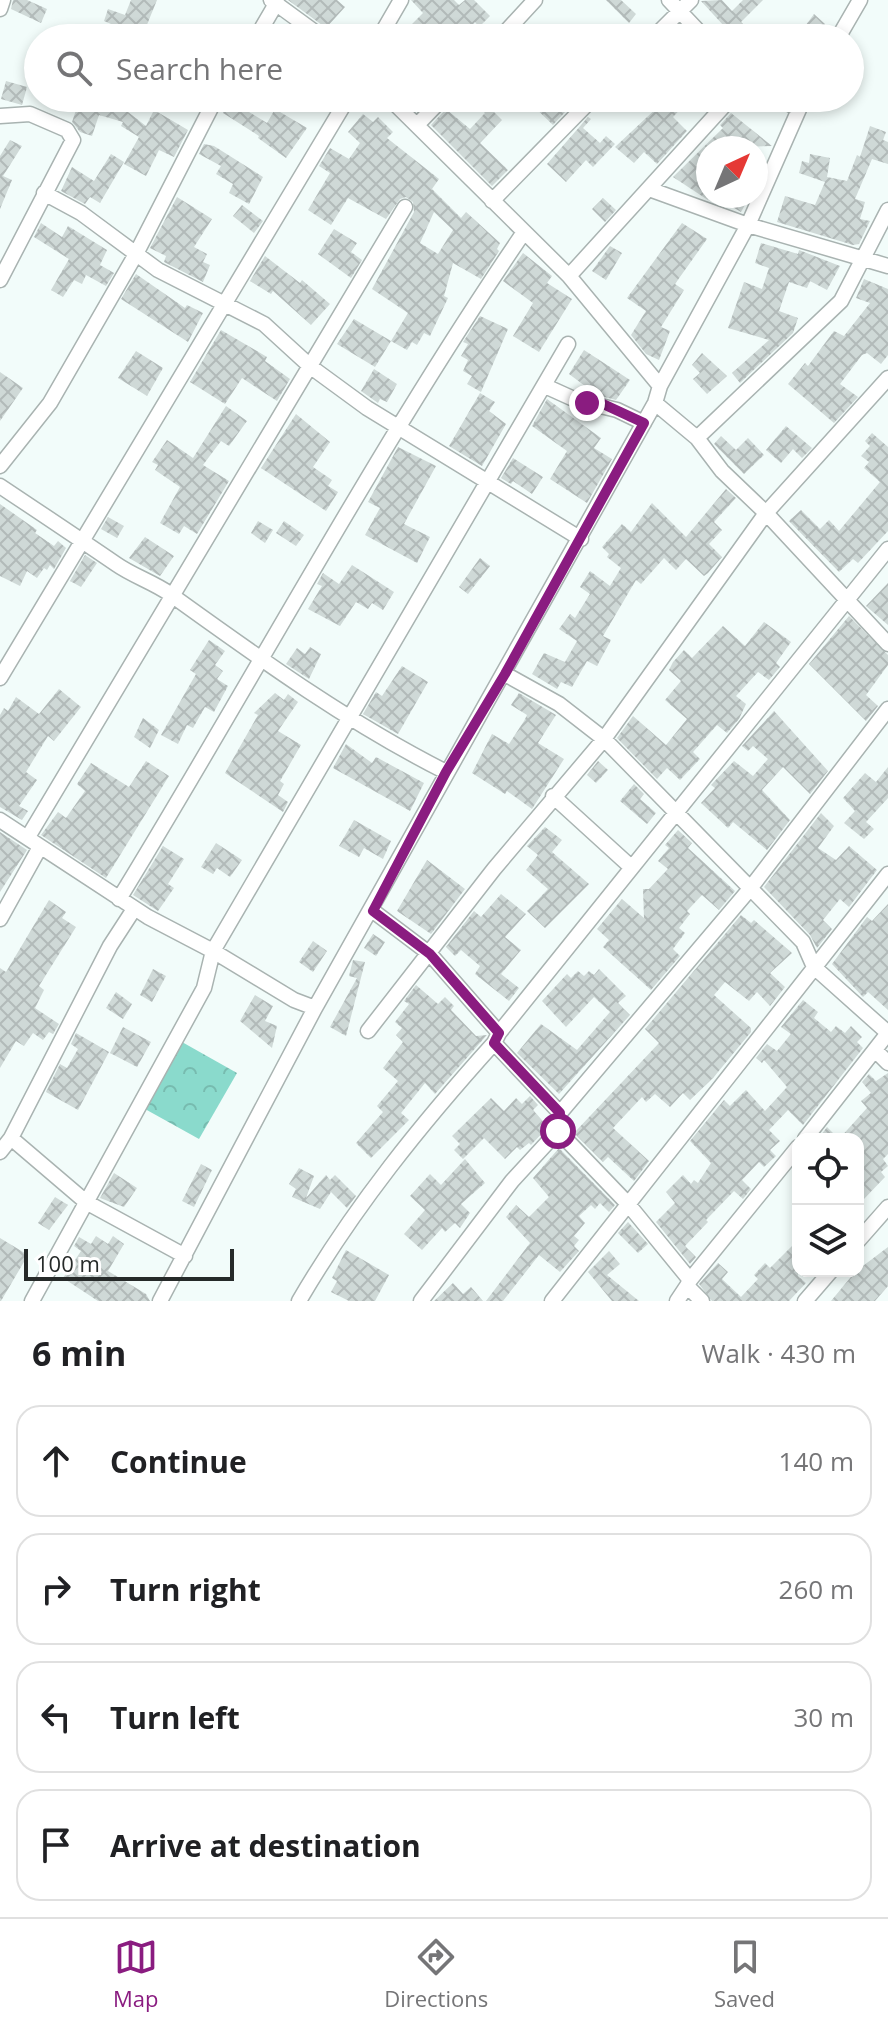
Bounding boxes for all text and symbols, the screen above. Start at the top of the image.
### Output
search box [24,24,864,112]
icon: search [52,46,96,90]
text: Search here [116,48,283,89]
north arrow [696,136,768,208]
route end [569,385,605,421]
route start [540,1113,576,1149]
map controls [792,1133,864,1277]
button: locate [792,1133,864,1205]
button: layers [792,1205,864,1277]
scale bar [24,1245,234,1281]
text: 100 m [36,1248,100,1278]
text: 6 min [32,1330,126,1376]
text: Walk · 430 m [702,1335,856,1371]
icon: ahead [34,1439,78,1483]
text: Continue [110,1441,247,1482]
text: 140 m [779,1443,854,1479]
icon: right [34,1567,78,1611]
text: Turn right [110,1569,261,1610]
text: 260 m [779,1571,854,1607]
icon: left [34,1695,78,1739]
text: Turn left [110,1697,240,1738]
text: 30 m [793,1699,854,1735]
icon: arrive [34,1823,78,1867]
text: Arrive at destination [110,1825,421,1866]
tab: Map [113,1935,158,2013]
tab: Directions [384,1935,488,2013]
tab: Saved [714,1935,775,2013]

